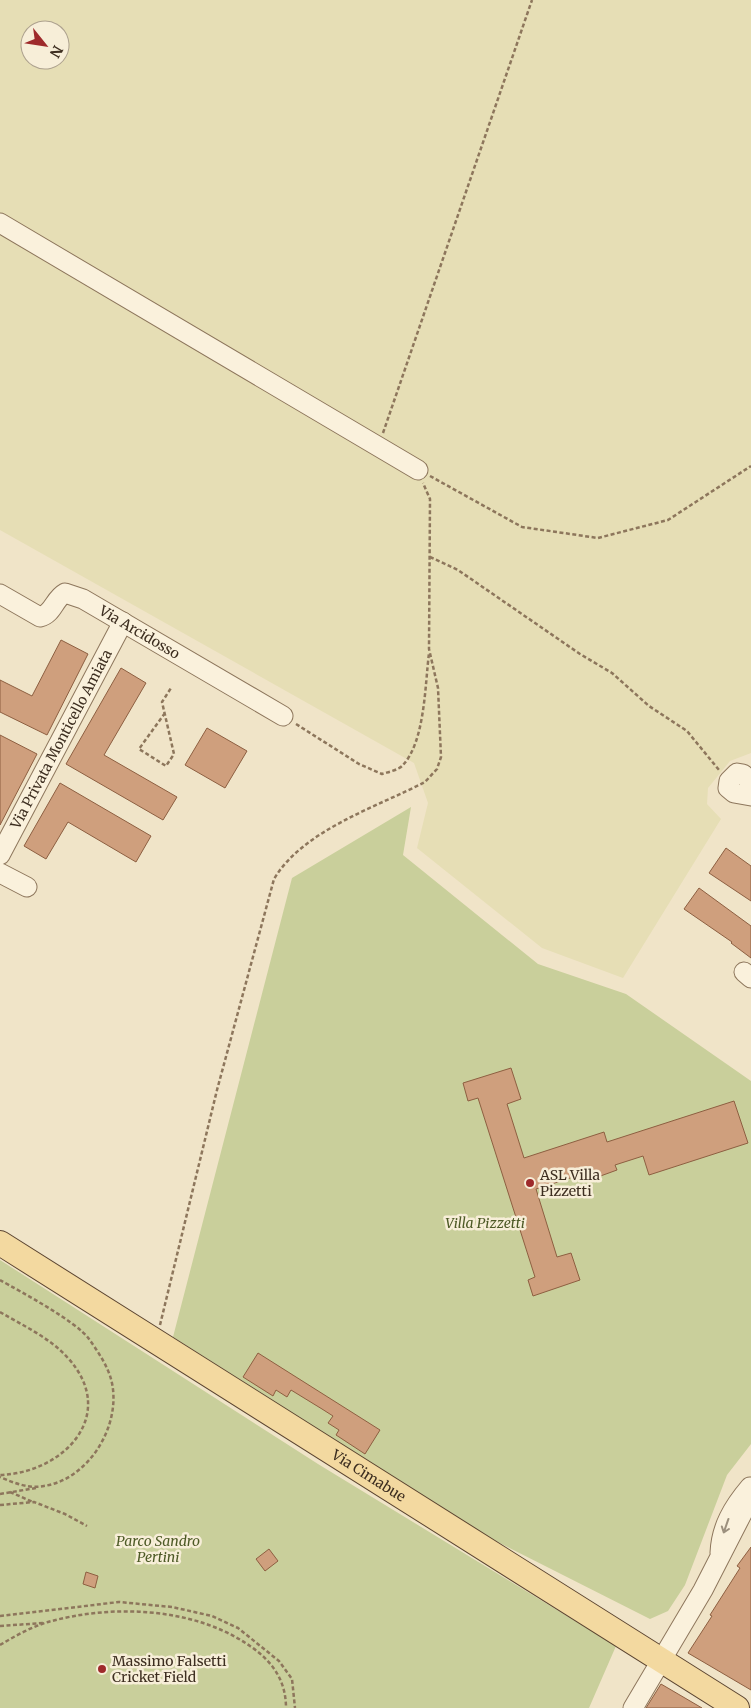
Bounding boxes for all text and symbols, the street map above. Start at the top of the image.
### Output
north arrow [20,20,70,70]
text: N [46,42,67,61]
street label: Via Arcidosso [95,601,183,663]
street label: Via Privata Monticello Amiata [6,646,116,833]
place label: ASL Villa Pizzetti [539,1166,600,1200]
marker: ASL Villa Pizzetti [524,1177,536,1189]
park label: Villa Pizzetti [445,1214,525,1232]
street label: Via Cimabue [328,1445,409,1506]
one-way arrow [720,1518,730,1534]
park label: Parco Sandro Pertini [116,1532,200,1566]
place label: Massimo Falsetti Cricket Field [112,1652,227,1686]
marker: Massimo Falsetti Cricket Field [96,1663,108,1675]

